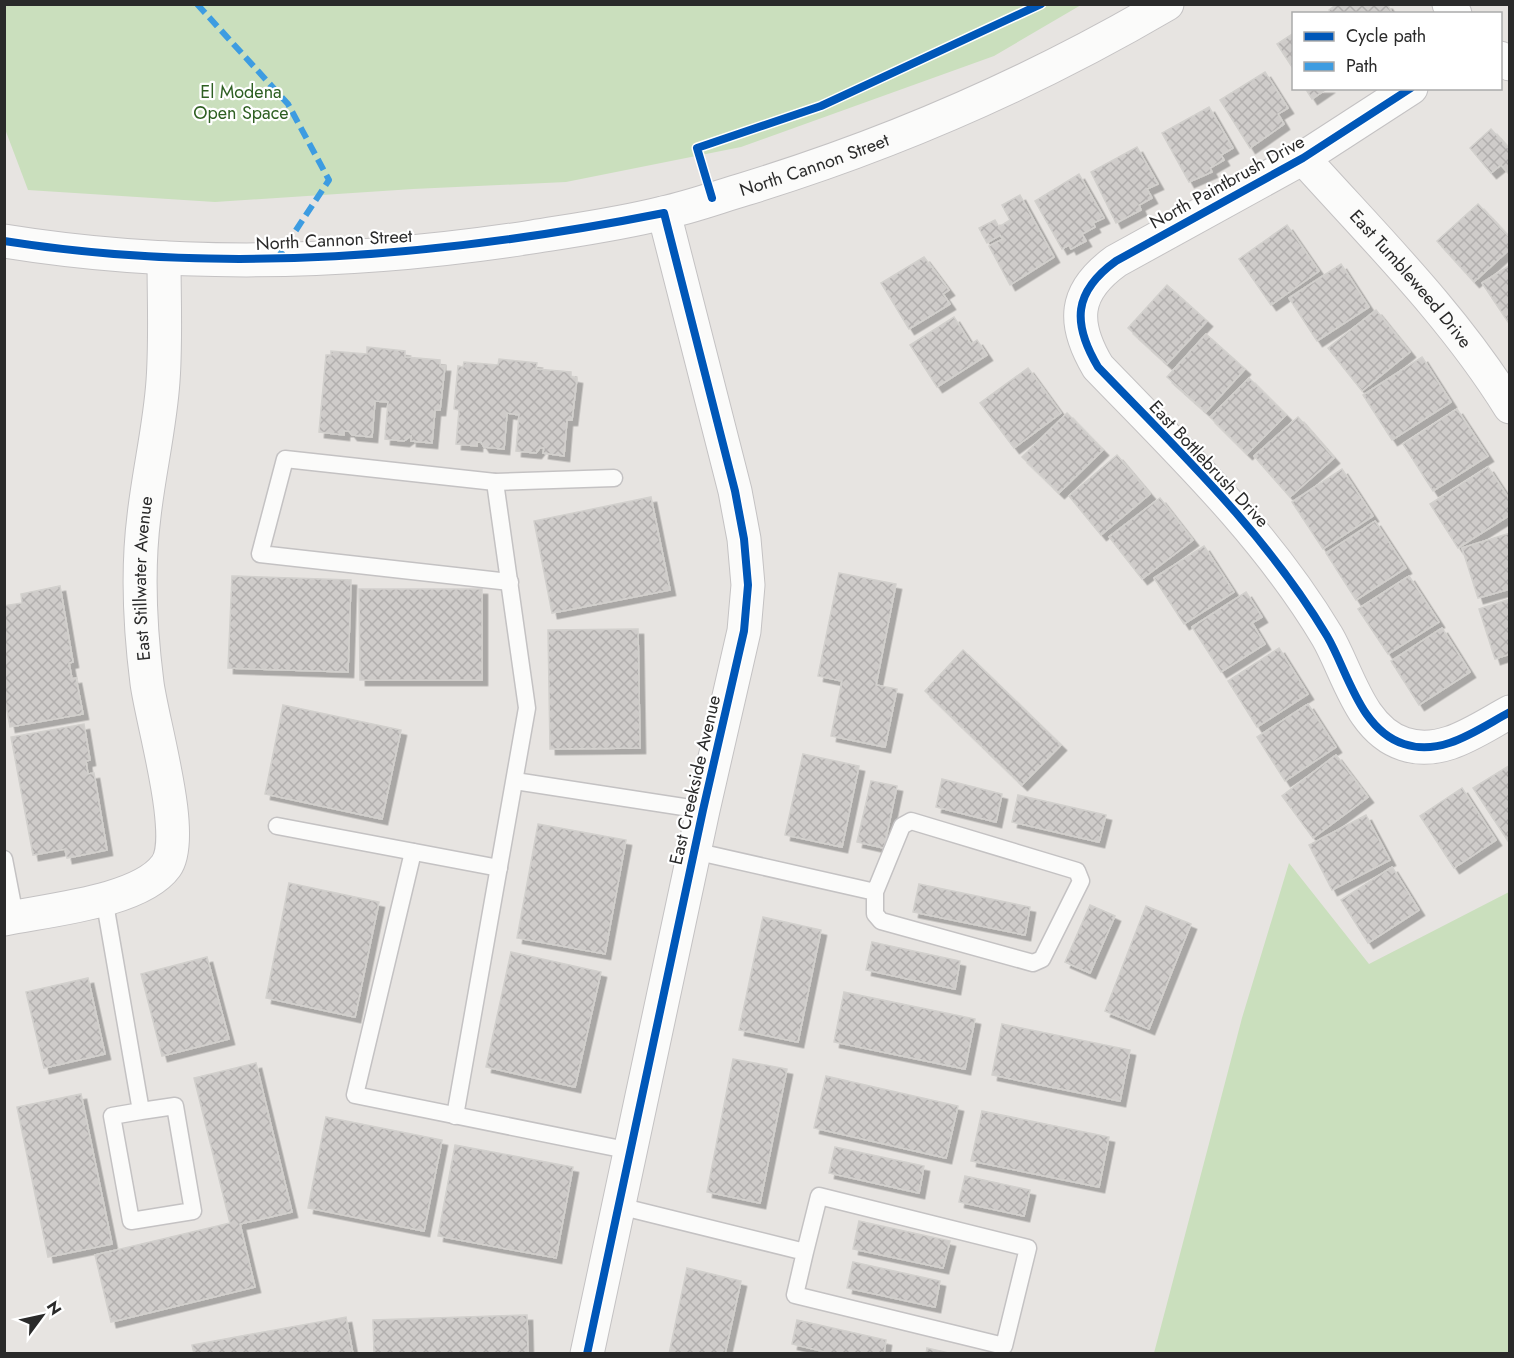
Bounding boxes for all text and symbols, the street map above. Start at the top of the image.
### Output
legend [1292,12,1502,90]
text: Cycle path [1346,23,1426,49]
text: Path [1346,53,1378,79]
park label: El Modena Open Space [193,79,289,126]
street label: North Cannon Street [736,127,893,203]
street label: North Paintbrush Drive [1145,129,1309,235]
street label: East Tumbleweed Drive [1344,204,1478,354]
street label: North Cannon Street [255,223,414,257]
street label: East Bottlebrush Drive [1143,395,1275,533]
street label: East Stillwater Avenue [127,494,159,662]
street label: East Creekside Avenue [663,693,727,867]
north arrow [12,1286,72,1346]
text: N [41,1297,67,1320]

